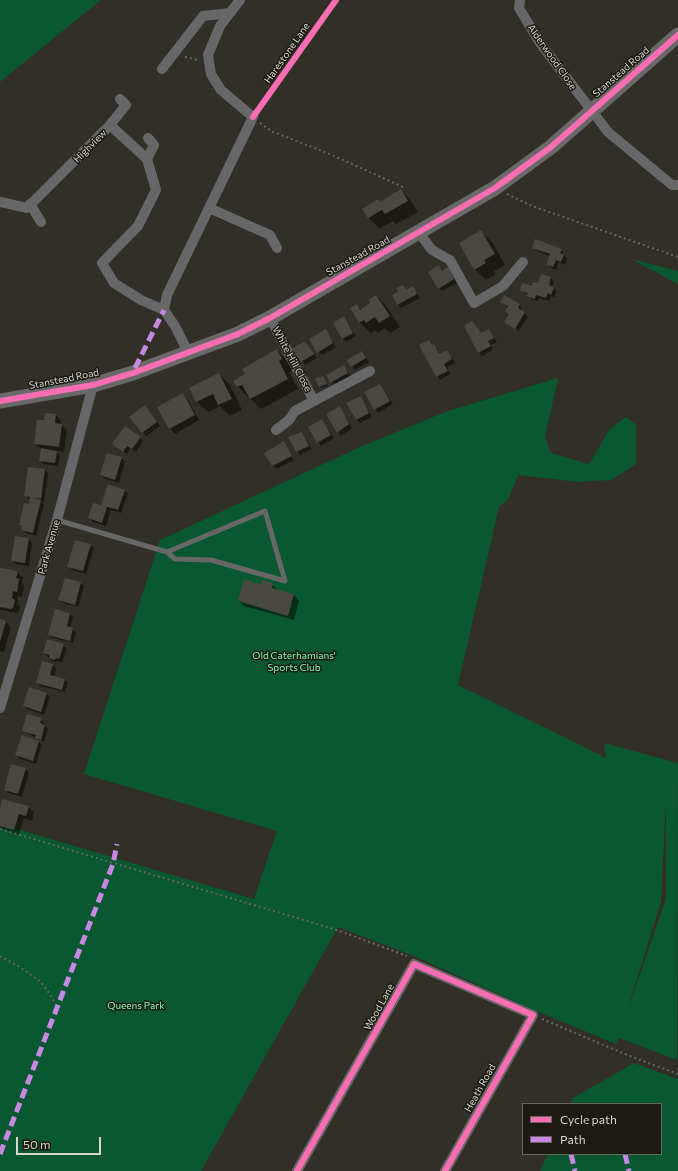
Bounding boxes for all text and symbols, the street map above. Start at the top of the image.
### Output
street label: Harestone Lane [262,20,312,86]
street label: Alderwood Close [525,22,579,92]
street label: Stanstead Road [590,44,652,100]
street label: Highview [71,127,109,165]
street label: Stanstead Road [324,234,392,278]
street label: White Hill Close [270,324,314,394]
street label: Stanstead Road [28,366,100,392]
street label: Park Avenue [35,518,63,576]
park label: Old Caterhamians' Sports Club [252,650,336,674]
street label: Wood Lane [361,982,397,1032]
park label: Queens Park [107,1000,165,1012]
street label: Heath Road [462,1062,498,1114]
legend [522,1103,662,1155]
text: Cycle path [560,1112,617,1126]
scale bar [18,1129,103,1155]
text: Path [560,1132,586,1146]
text: 50 m [23,1137,51,1151]

